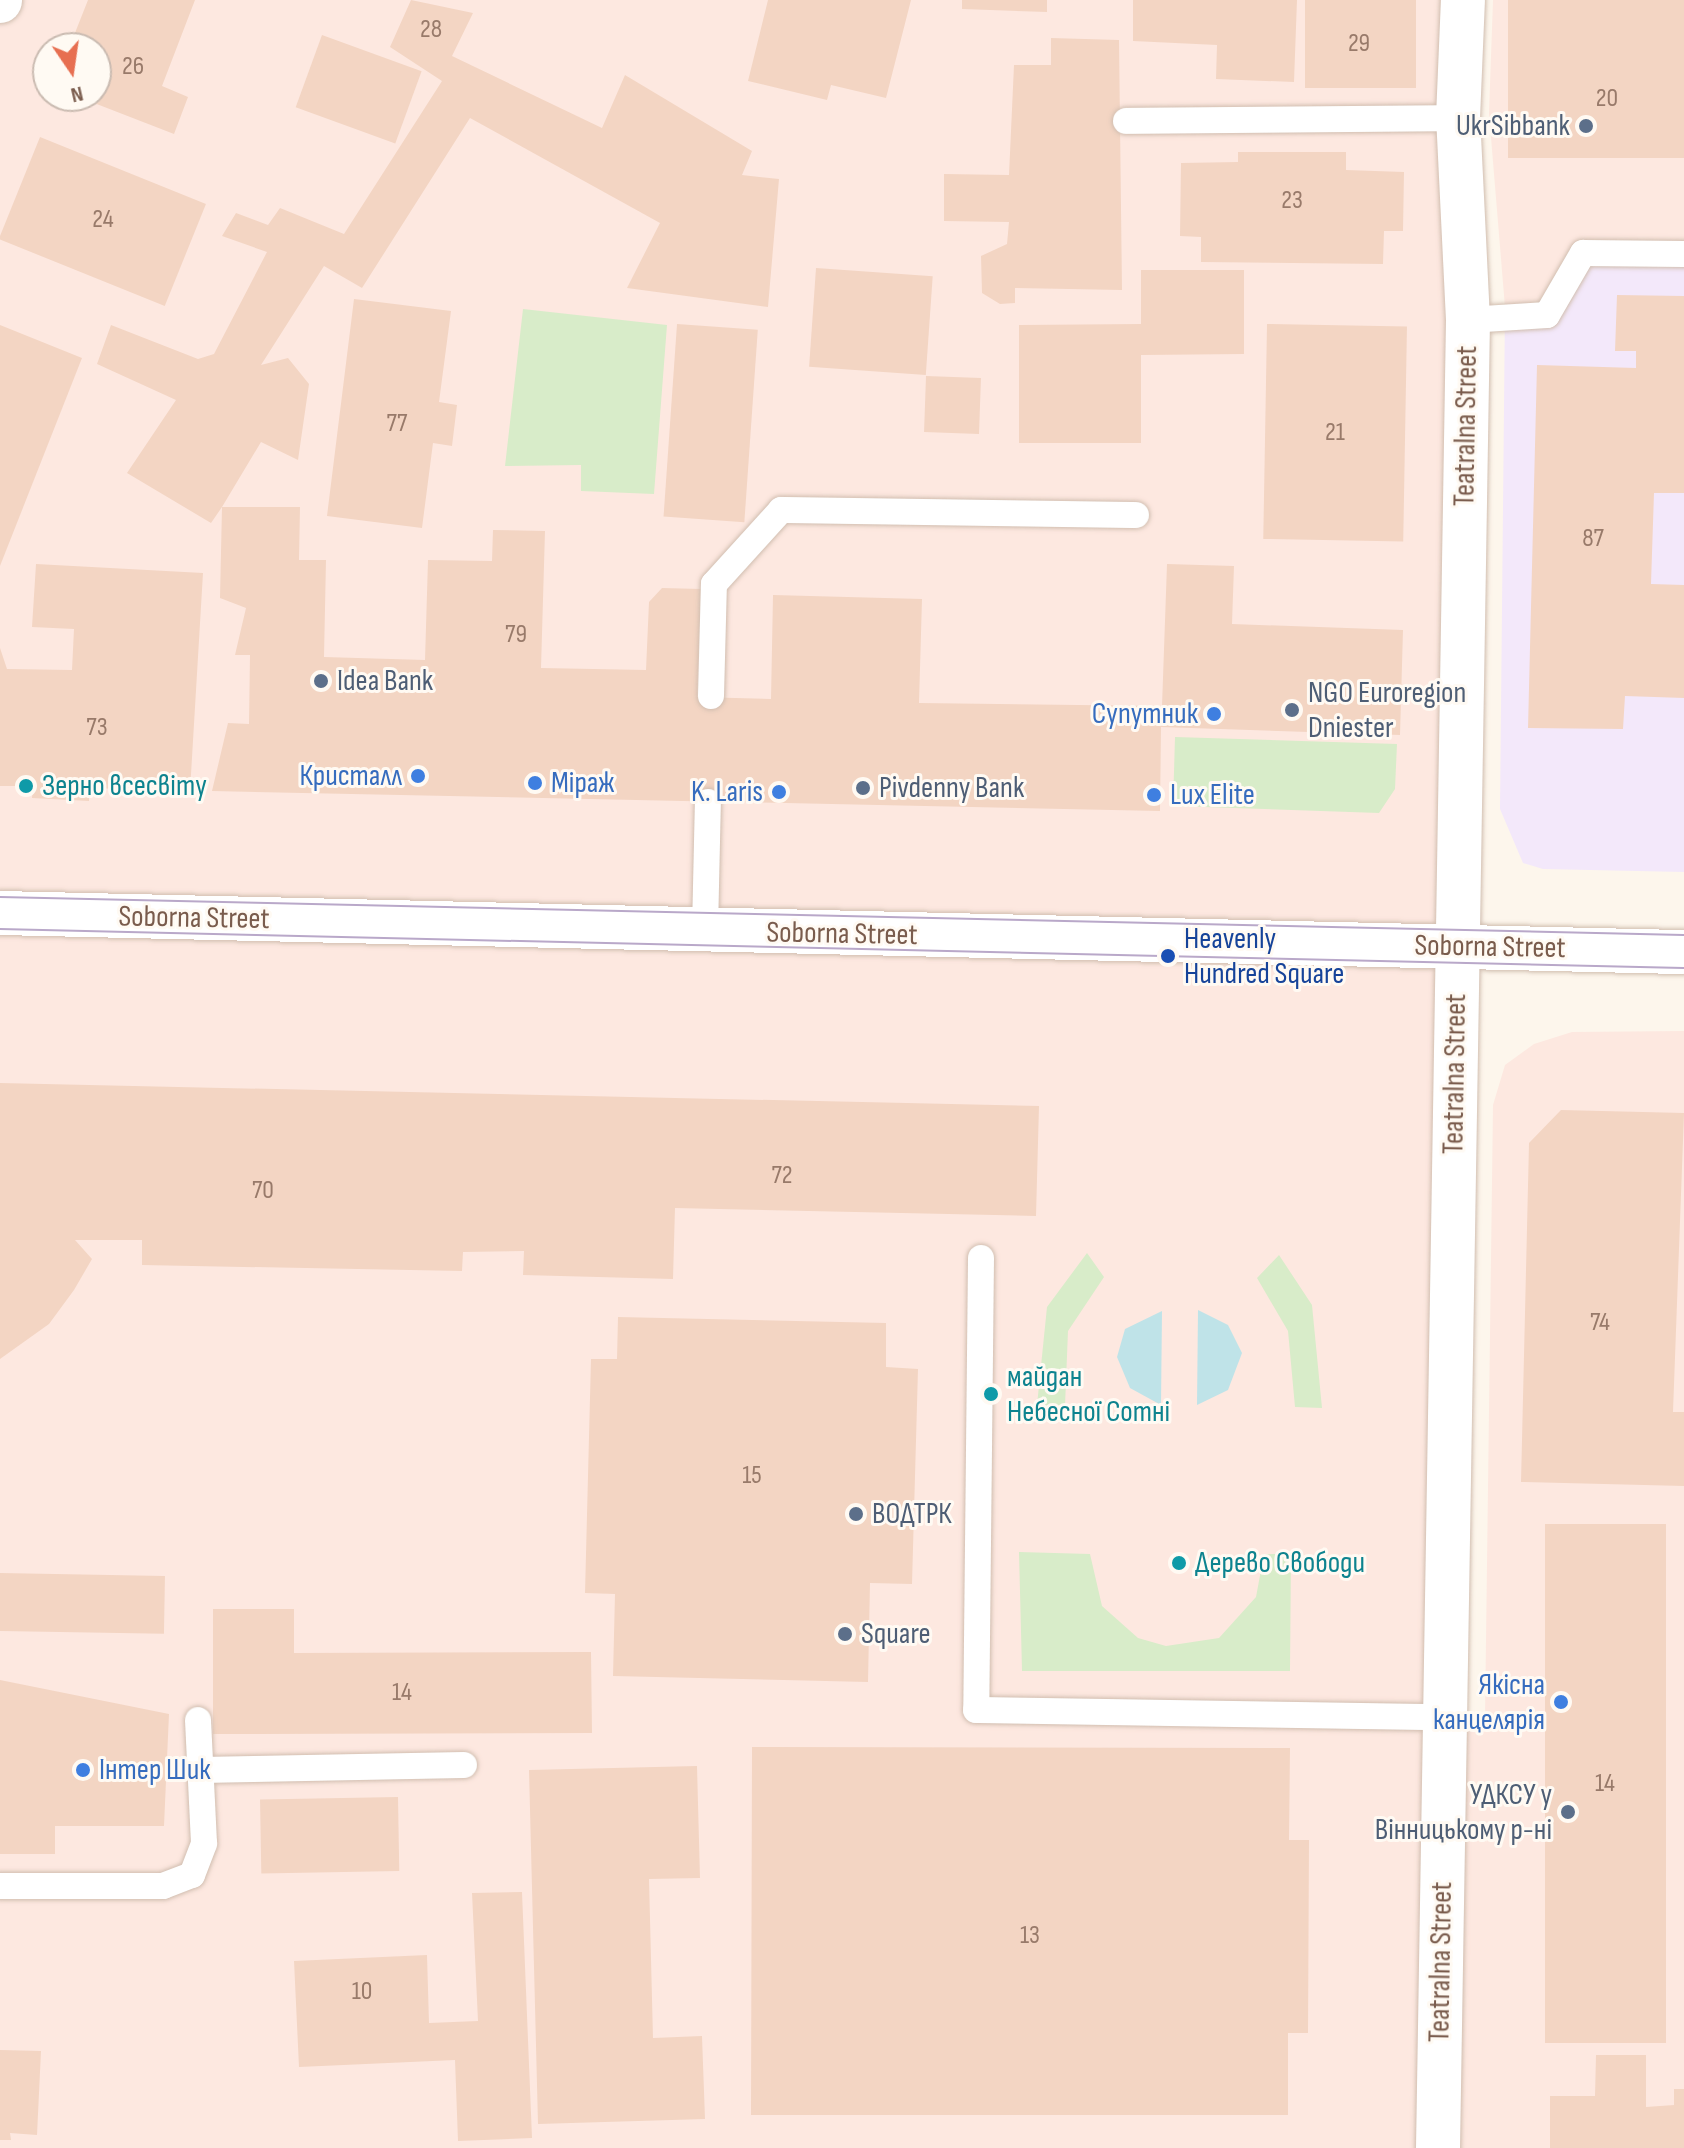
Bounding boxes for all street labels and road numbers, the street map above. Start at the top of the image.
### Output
street label: Teatralna Street [1447,345,1485,507]
street label: Soborna Street [118,899,270,937]
street label: Soborna Street [766,915,918,953]
street label: Soborna Street [1414,928,1566,966]
street label: Teatralna Street [1436,993,1474,1155]
street label: Teatralna Street [1422,1881,1460,2043]

